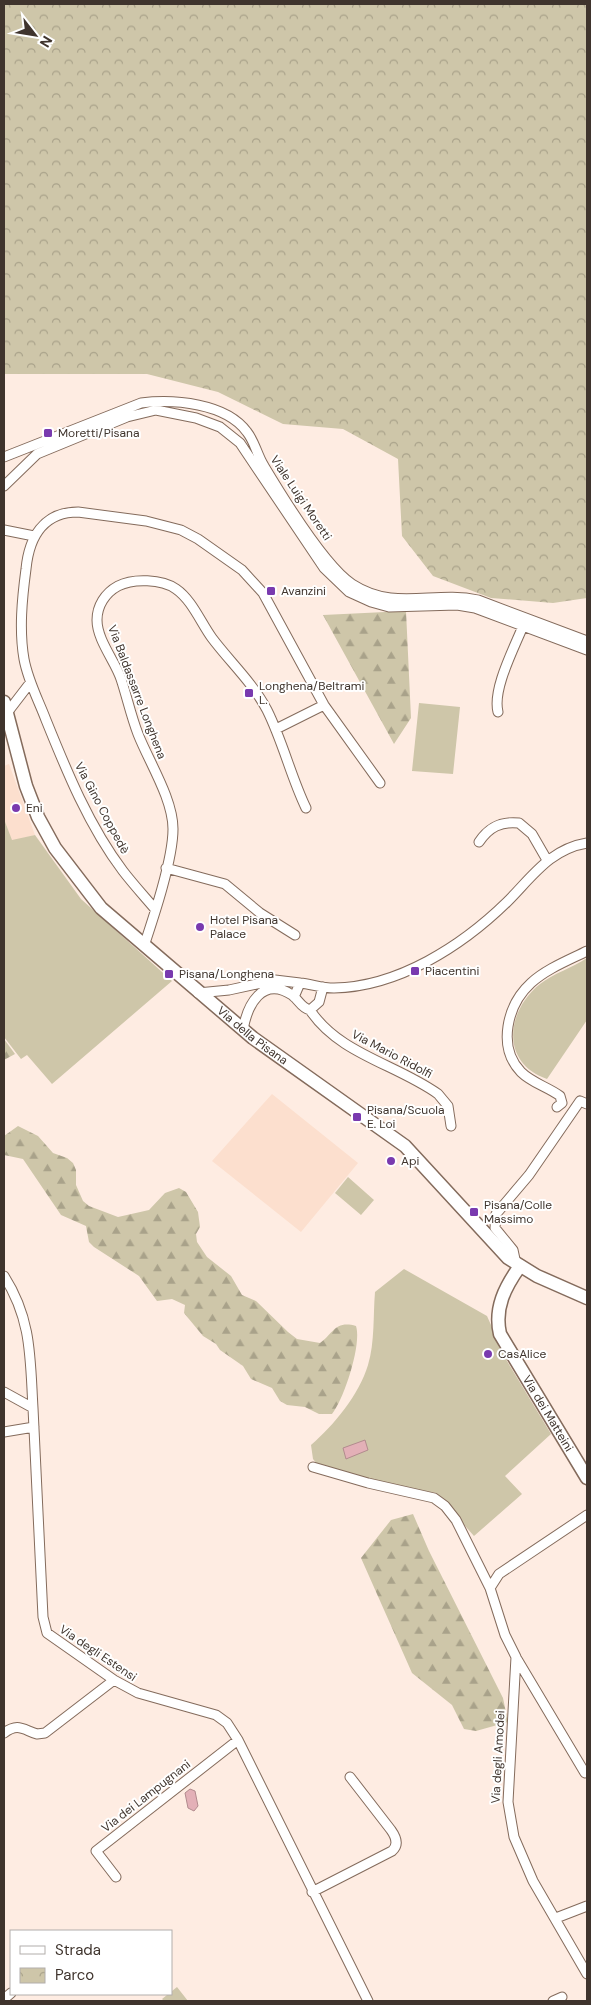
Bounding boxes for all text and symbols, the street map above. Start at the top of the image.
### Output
north arrow [10,10,60,60]
text: N [36,33,56,51]
place label: Moretti/Pisana [58,425,140,441]
marker: Moretti/Pisana [42,427,54,439]
street label: Viale Luigi Moretti [267,452,335,544]
place label: Avanzini [281,583,326,599]
marker: Avanzini [265,585,277,597]
street label: Via Baldassarre Longhena [104,623,170,761]
place label: Longhena/Beltrami L. [259,678,364,708]
marker: Longhena/Beltrami L. [243,687,255,699]
street label: Via Gino Coppedè [71,759,133,857]
place label: Eni [26,800,43,816]
marker: Eni [10,802,22,814]
place label: Hotel Pisana Palace [210,912,278,942]
marker: Hotel Pisana Palace [194,921,206,933]
place label: Piacentini [425,963,479,979]
marker: Piacentini [409,965,421,977]
place label: Pisana/Longhena [179,966,274,982]
marker: Pisana/Longhena [163,968,175,980]
street label: Via della Pisana [214,1003,291,1068]
street label: Via Mario Ridolfi [349,1026,435,1082]
place label: Pisana/Scuola E. Loi [367,1102,445,1132]
marker: Pisana/Scuola E. Loi [351,1111,363,1123]
place label: Api [401,1153,419,1169]
marker: Api [385,1155,397,1167]
place label: Pisana/Colle Massimo [484,1197,552,1227]
marker: Pisana/Colle Massimo [468,1206,480,1218]
place label: CasAlice [498,1346,547,1362]
marker: CasAlice [482,1348,494,1360]
street label: Via dei Matteini [519,1372,577,1455]
street label: Via degli Estensi [56,1621,140,1685]
street label: Via degli Amodei [488,1710,508,1804]
street label: Via dei Lampugnani [98,1756,194,1836]
legend [10,1930,172,1995]
text: Strada [55,1940,101,1960]
text: Parco [55,1965,94,1985]

